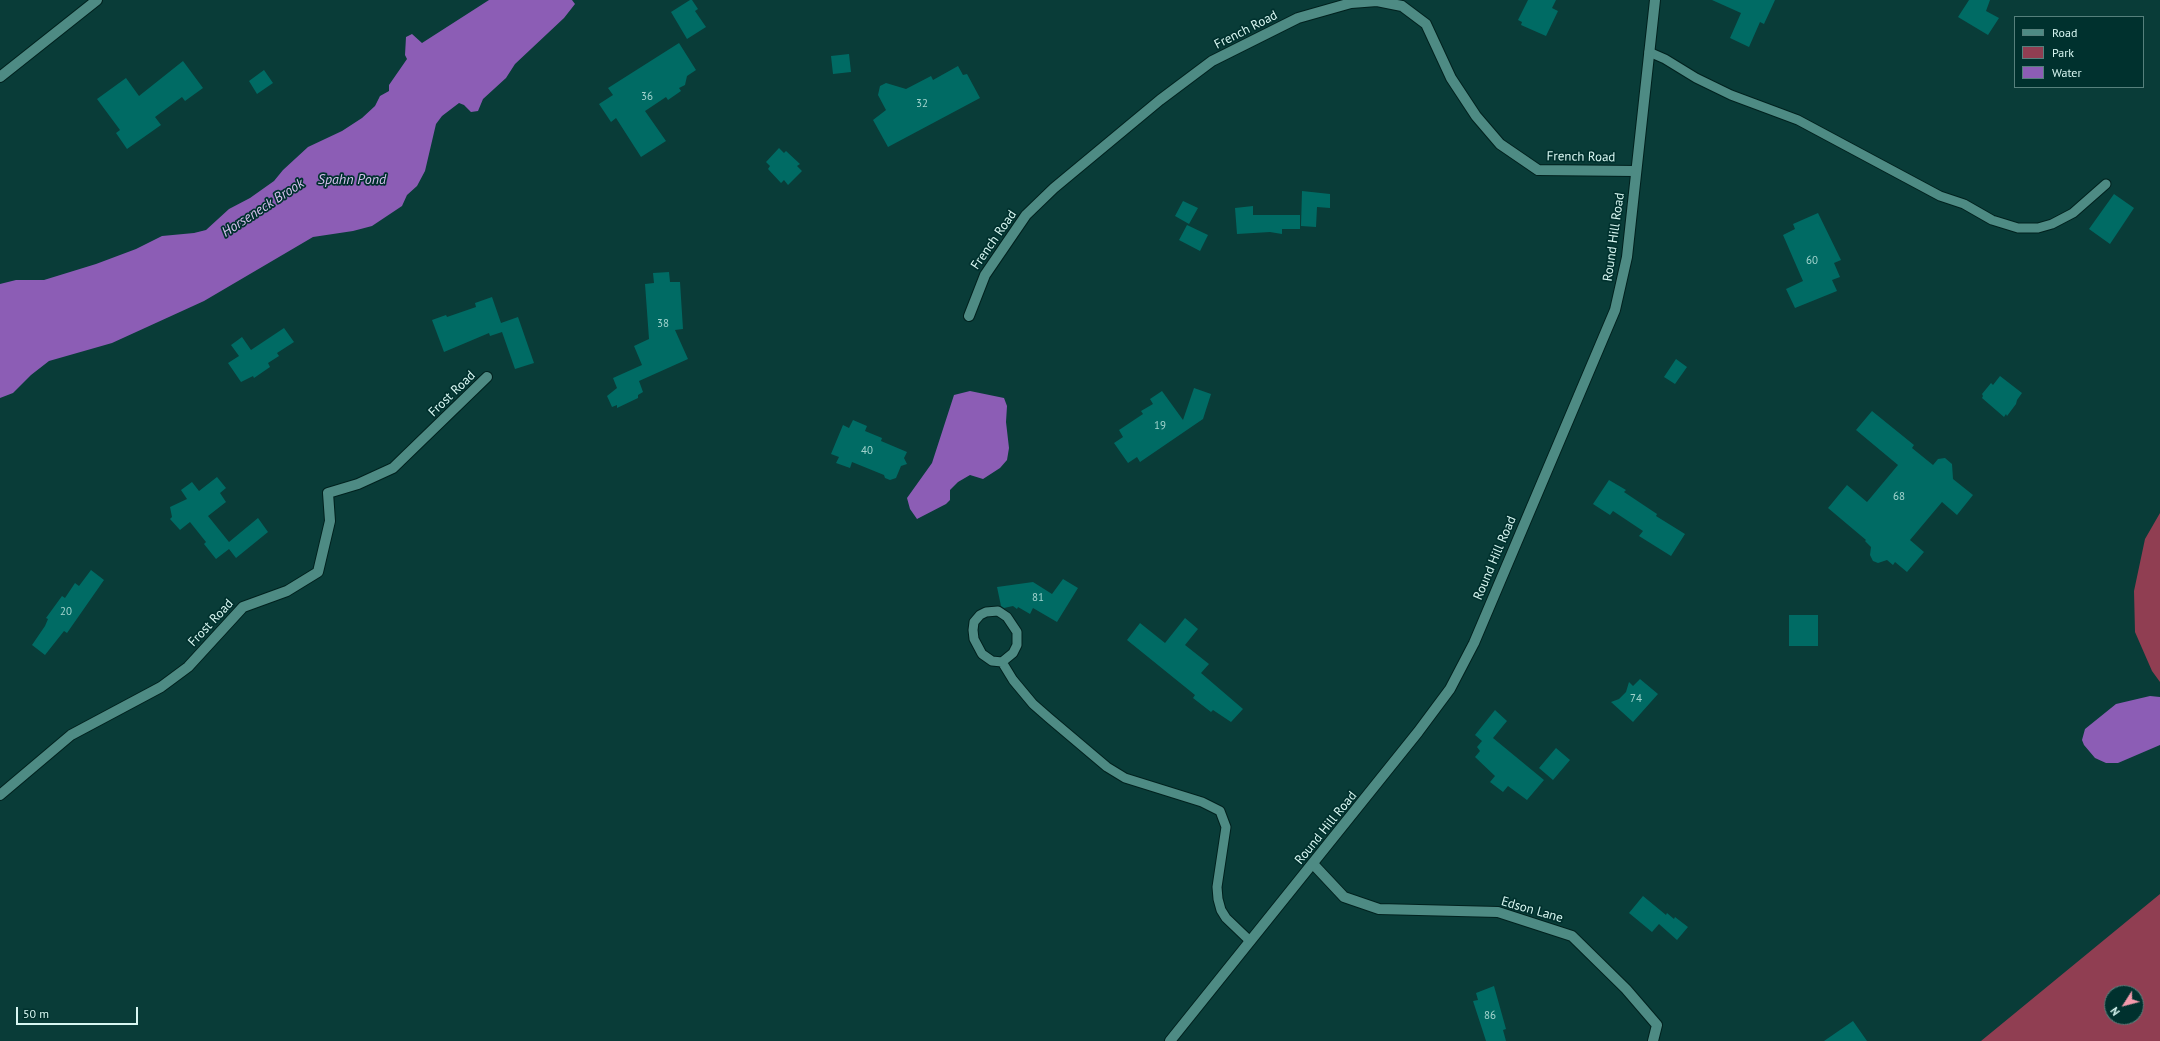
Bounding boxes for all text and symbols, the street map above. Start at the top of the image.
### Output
street label: French Road [1212,7,1280,53]
legend [2014,16,2144,88]
text: Road [2052,25,2077,40]
text: Park [2052,45,2074,60]
text: Water [2052,65,2082,80]
house number: 36 [641,90,653,104]
house number: 32 [916,97,928,111]
street label: French Road [1546,149,1616,165]
water label: Spahn Pond [318,172,386,188]
water label: Horseneck Brook [219,175,307,241]
street label: Round Hill Road [1600,192,1628,282]
street label: French Road [968,207,1020,273]
house number: 60 [1806,254,1818,268]
house number: 38 [657,317,669,331]
street label: Frost Road [425,368,479,420]
house number: 19 [1154,419,1166,433]
house number: 40 [861,444,873,458]
house number: 68 [1893,490,1905,504]
street label: Round Hill Road [1470,514,1520,602]
house number: 81 [1032,591,1044,605]
street label: Frost Road [185,596,237,650]
house number: 20 [60,605,72,619]
house number: 74 [1630,692,1642,706]
street label: Round Hill Road [1292,788,1360,868]
street label: Edson Lane [1499,894,1565,926]
north arrow [2104,985,2144,1025]
scale bar [18,999,140,1025]
text: N [2107,1004,2123,1019]
text: 50 m [23,1006,49,1021]
house number: 86 [1484,1009,1496,1023]

